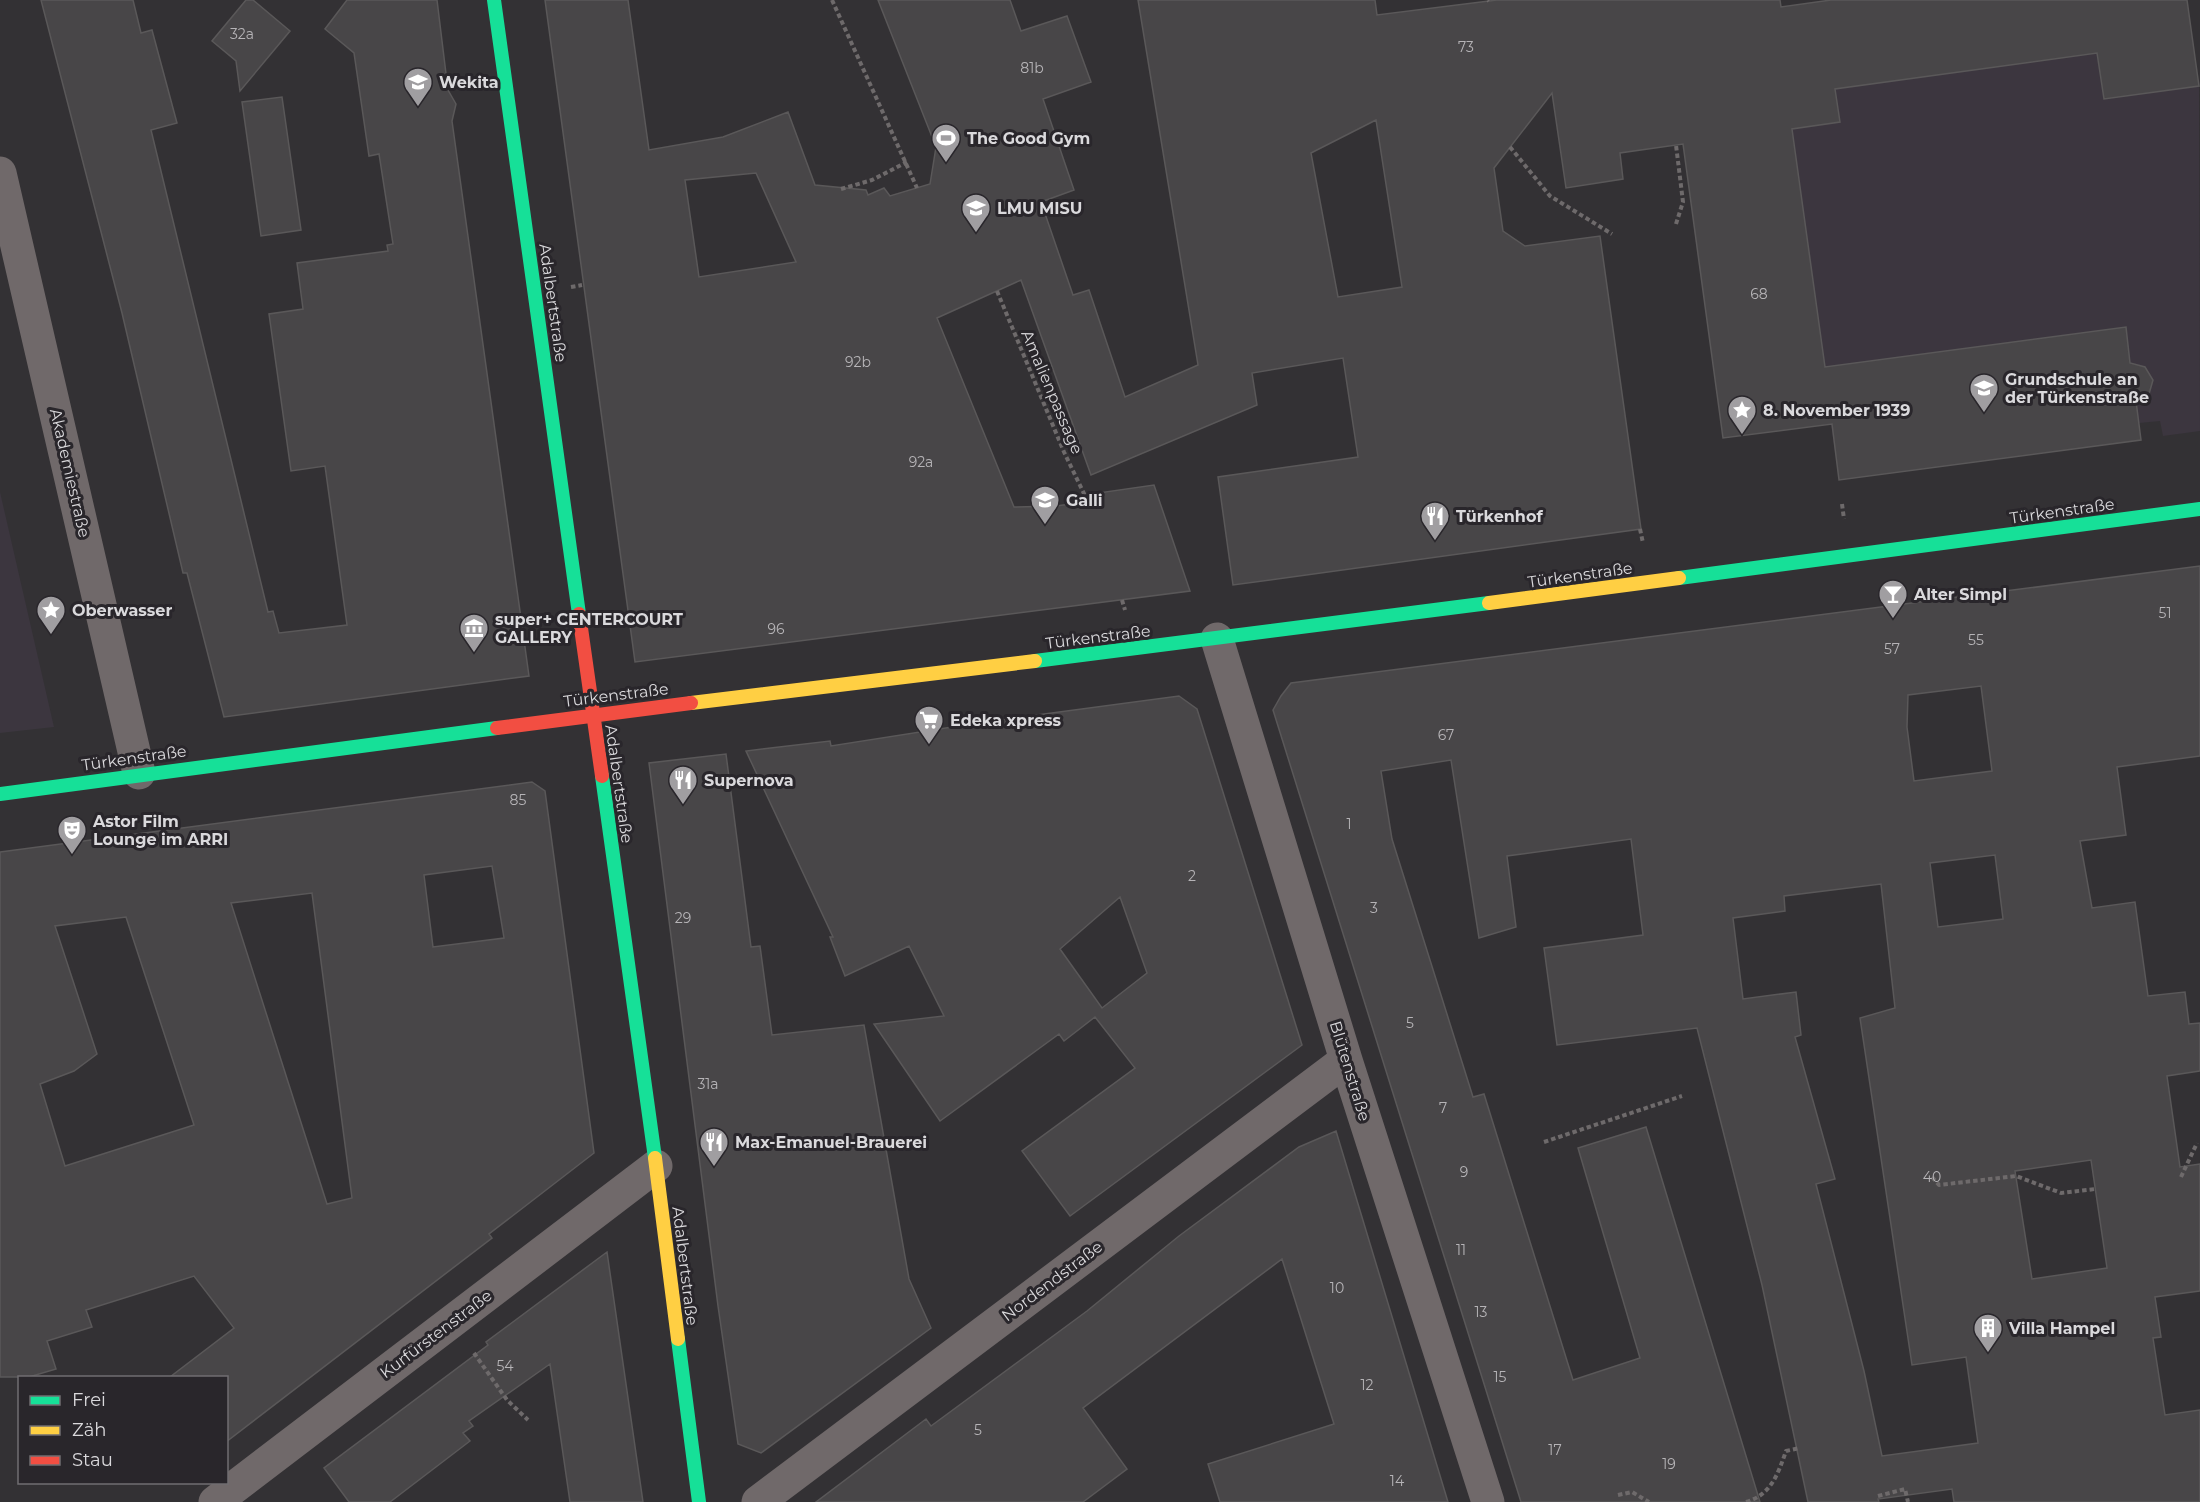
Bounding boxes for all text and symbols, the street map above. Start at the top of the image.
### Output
house number: 32a [230,25,254,43]
house number: 73 [1458,38,1474,56]
house number: 81b [1020,59,1044,77]
school or university icon: Wekita [402,66,434,108]
place label: Wekita [439,73,499,92]
sports icon: The Good Gym [930,122,962,164]
place label: The Good Gym [967,129,1090,148]
school or university icon: LMU MISU [960,192,992,234]
place label: LMU MISU [997,199,1082,218]
street label: Adalbertstraße [535,243,571,363]
house number: 68 [1750,285,1768,303]
street label: Amalienpassage [1017,327,1087,457]
house number: 92b [845,353,871,371]
place label: Grundschule an der Türkenstraße [2005,370,2149,407]
school or university icon: Grundschule an der Türkenstraße [1968,372,2000,414]
place icon: 8. November 1939 [1726,394,1758,436]
place label: 8. November 1939 [1763,401,1910,420]
street label: Akademiestraße [46,407,94,539]
house number: 92a [909,453,933,471]
school or university icon: Galli [1029,484,1061,526]
place label: Galli [1066,491,1103,510]
street label: Türkenstraße [2008,494,2116,528]
restaurant icon: Türkenhof [1419,500,1451,542]
place label: Türkenhof [1456,507,1543,526]
street label: Türkenstraße [1526,558,1634,592]
bar icon: Alter Simpl [1877,578,1909,620]
place label: Alter Simpl [1913,585,2007,604]
place icon: Oberwasser [35,594,67,636]
place label: Oberwasser [72,601,172,620]
house number: 51 [2159,604,2171,622]
place label: super+ CENTERCOURT GALLERY [495,610,683,647]
museum icon: super+ CENTERCOURT GALLERY [458,612,490,654]
house number: 96 [767,620,785,638]
street label: Türkenstraße [1044,621,1152,653]
house number: 55 [1968,631,1984,649]
house number: 57 [1884,640,1900,658]
street label: Türkenstraße [562,679,670,711]
supermarket icon: Edeka xpress [913,704,945,746]
place label: Edeka xpress [950,711,1061,730]
street label: Adalbertstraße [601,724,637,844]
house number: 67 [1438,726,1454,744]
street label: Türkenstraße [80,741,188,775]
restaurant icon: Supernova [667,764,699,806]
place label: Supernova [704,771,794,790]
house number: 85 [510,791,527,809]
place label: Astor Film Lounge im ARRI [92,812,228,849]
theatre icon: Astor Film Lounge im ARRI [56,814,88,856]
house number: 1 [1346,815,1352,833]
house number: 2 [1188,867,1196,885]
house number: 3 [1370,899,1378,917]
house number: 29 [675,909,691,927]
house number: 5 [1406,1014,1414,1032]
street label: Blütenstraße [1326,1019,1374,1123]
house number: 31a [697,1075,719,1093]
house number: 7 [1439,1099,1447,1117]
restaurant icon: Max-Emanuel-Brauerei [698,1126,730,1168]
place label: Max-Emanuel-Brauerei [735,1133,927,1152]
house number: 9 [1460,1163,1468,1181]
house number: 40 [1923,1168,1941,1186]
street label: Adalbertstraße [668,1206,702,1326]
street label: Nordendstraße [998,1237,1106,1325]
house number: 11 [1456,1241,1466,1259]
house number: 10 [1330,1279,1344,1297]
street label: Kurfürstenstraße [376,1286,496,1382]
house number: 13 [1475,1303,1488,1321]
building icon: Villa Hampel [1972,1312,2004,1354]
place label: Villa Hampel [2008,1319,2115,1338]
house number: 54 [496,1357,514,1375]
house number: 15 [1494,1368,1507,1386]
legend [18,1376,228,1484]
house number: 12 [1360,1376,1374,1394]
text: Frei [72,1389,106,1411]
text: Zäh [72,1419,107,1441]
house number: 5 [974,1421,982,1439]
house number: 17 [1548,1441,1562,1459]
text: Stau [72,1449,113,1471]
house number: 19 [1662,1455,1676,1473]
house number: 14 [1390,1472,1405,1490]

